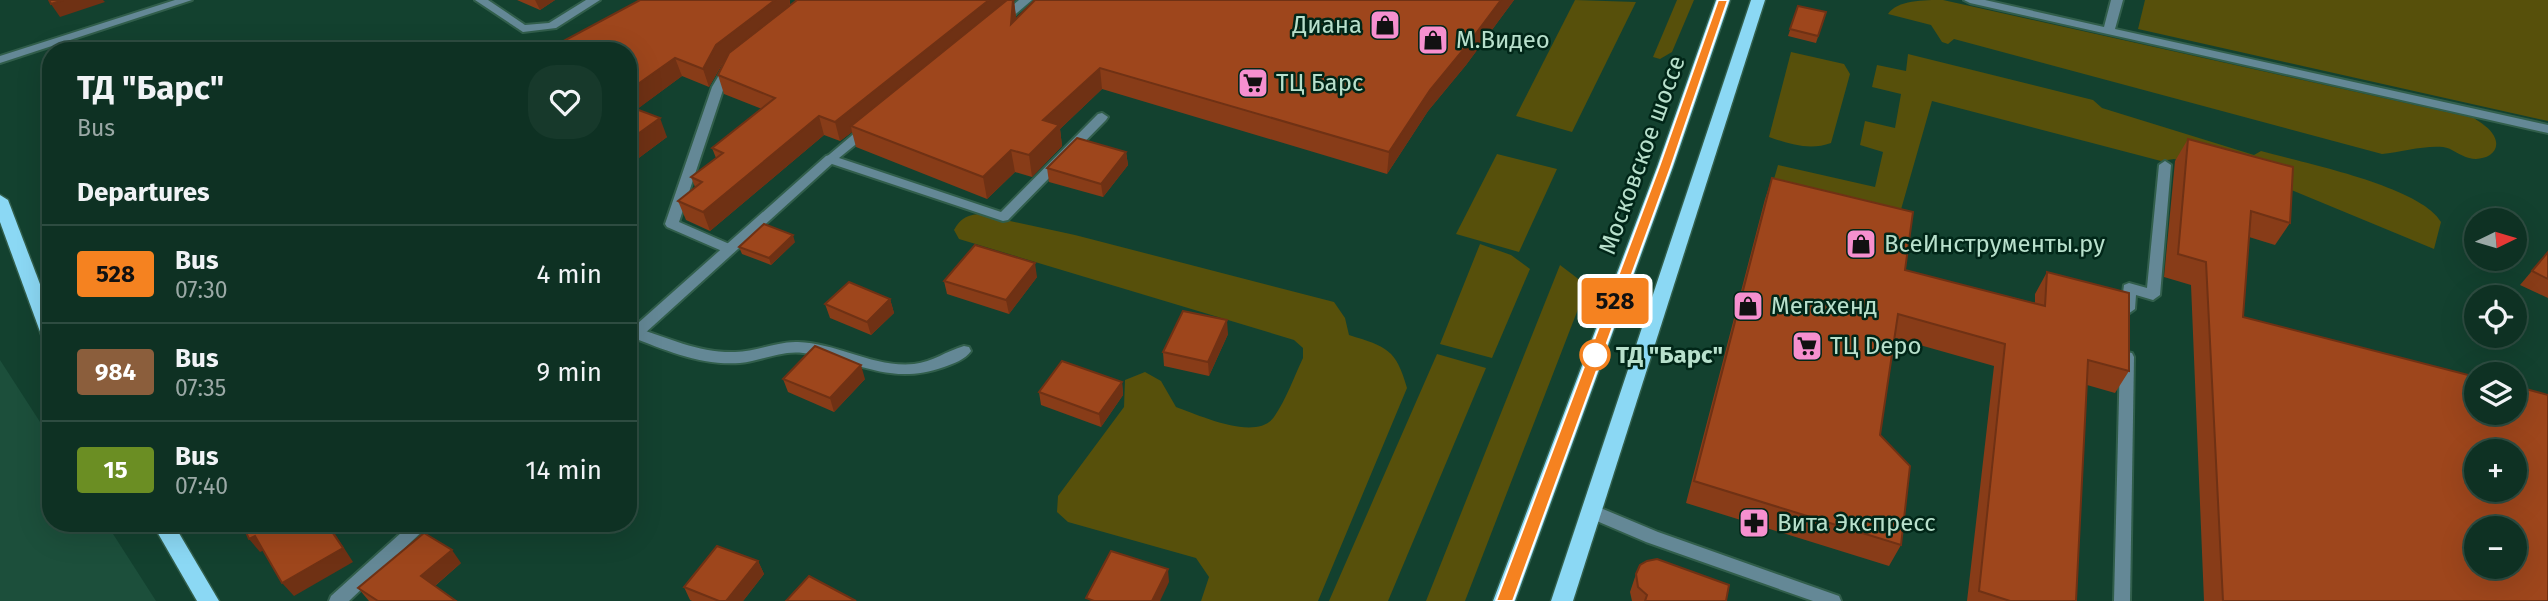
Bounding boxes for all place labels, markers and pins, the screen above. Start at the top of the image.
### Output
shop icon: Диана [1368,8,1402,42]
place label: Диана [1292,11,1362,39]
shop icon: М.Видео [1416,23,1450,57]
place label: М.Видео [1456,26,1550,54]
supermarket icon: ТЦ Барс [1236,66,1270,100]
place label: ТЦ Барс [1276,69,1363,97]
shop icon: ВсеИнструменты.ру [1844,227,1878,261]
place label: ВсеИнструменты.ру [1884,230,2105,258]
shop icon: Мегахенд [1731,289,1765,323]
place label: Мегахенд [1771,292,1877,320]
supermarket icon: ТЦ Depo [1790,329,1824,363]
place label: ТЦ Depo [1830,332,1922,360]
marker: ТД "Барс" [1580,340,1610,370]
place label: ТД "Барс" [1616,341,1723,369]
pharmacy icon: Вита Экспресс [1737,506,1771,540]
place label: Вита Экспресс [1777,509,1936,537]

